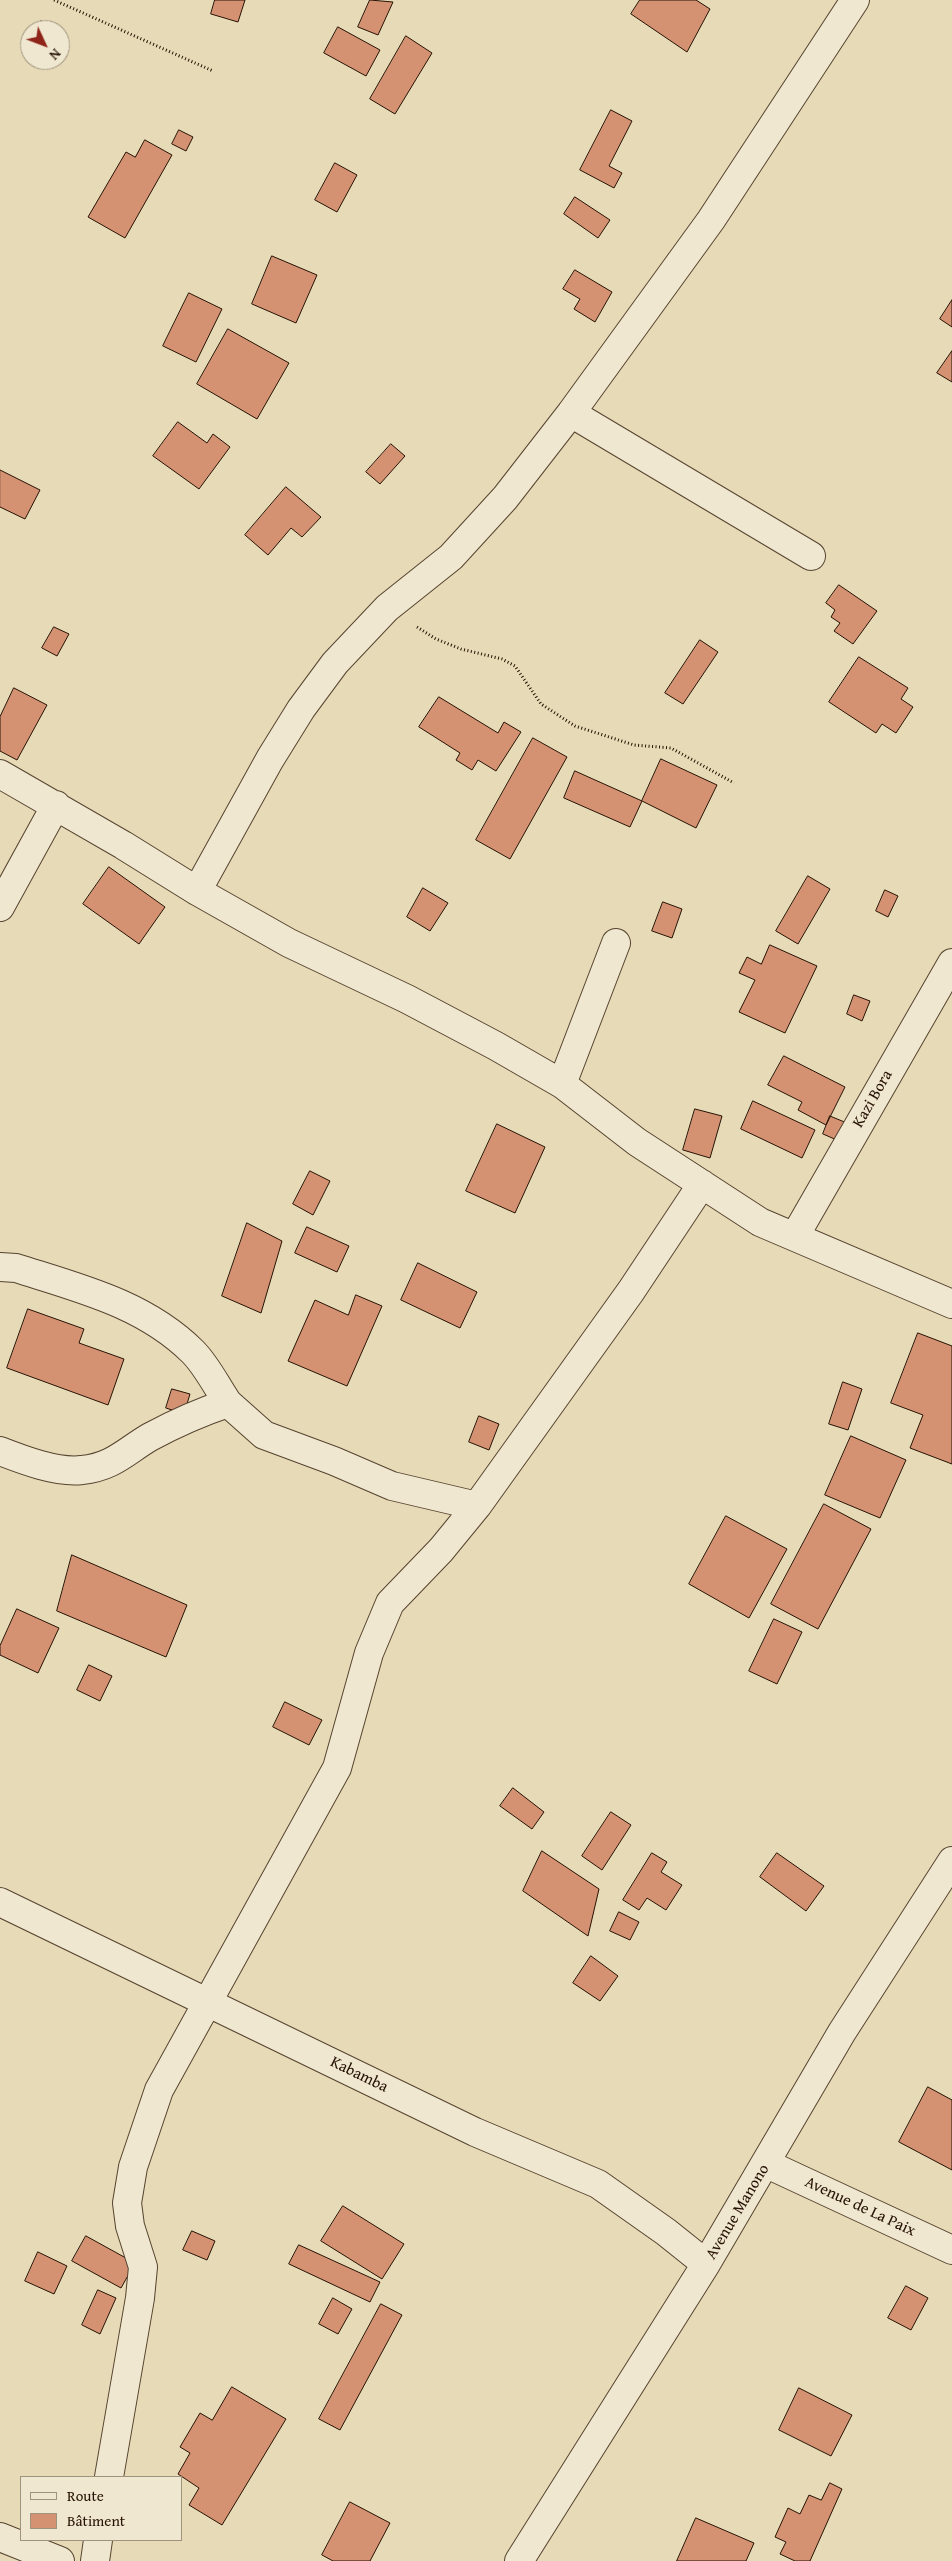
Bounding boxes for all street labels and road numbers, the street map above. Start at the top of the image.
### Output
street label: Kazi Bora [849,1067,897,1131]
street label: Kabamba [327,2053,391,2097]
street label: Avenue Manono [702,2161,774,2263]
street label: Avenue de La Paix [802,2173,918,2241]

